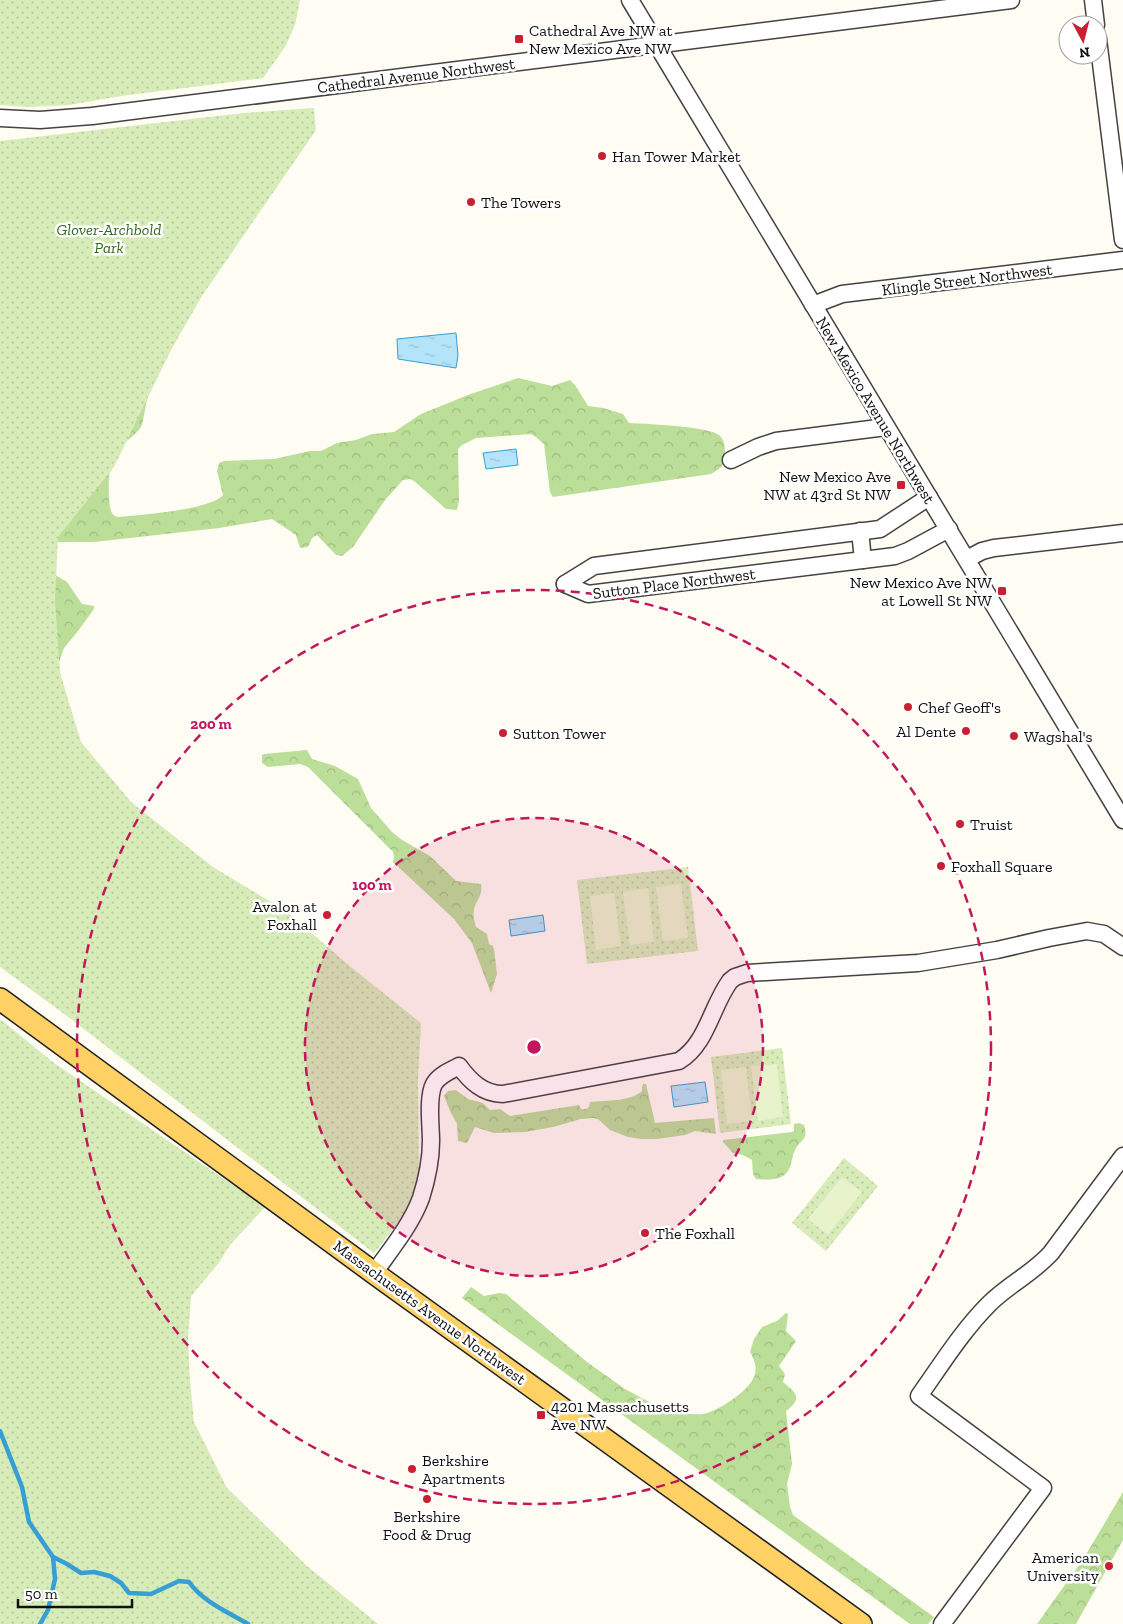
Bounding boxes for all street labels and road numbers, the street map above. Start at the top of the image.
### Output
street label: Cathedral Avenue Northwest [316,54,516,97]
street label: Klingle Street Northwest [881,260,1053,299]
street label: New Mexico Avenue Northwest [812,313,939,507]
street label: Sutton Place Northwest [592,564,756,603]
street label: Massachusetts Avenue Northwest [330,1236,530,1389]

